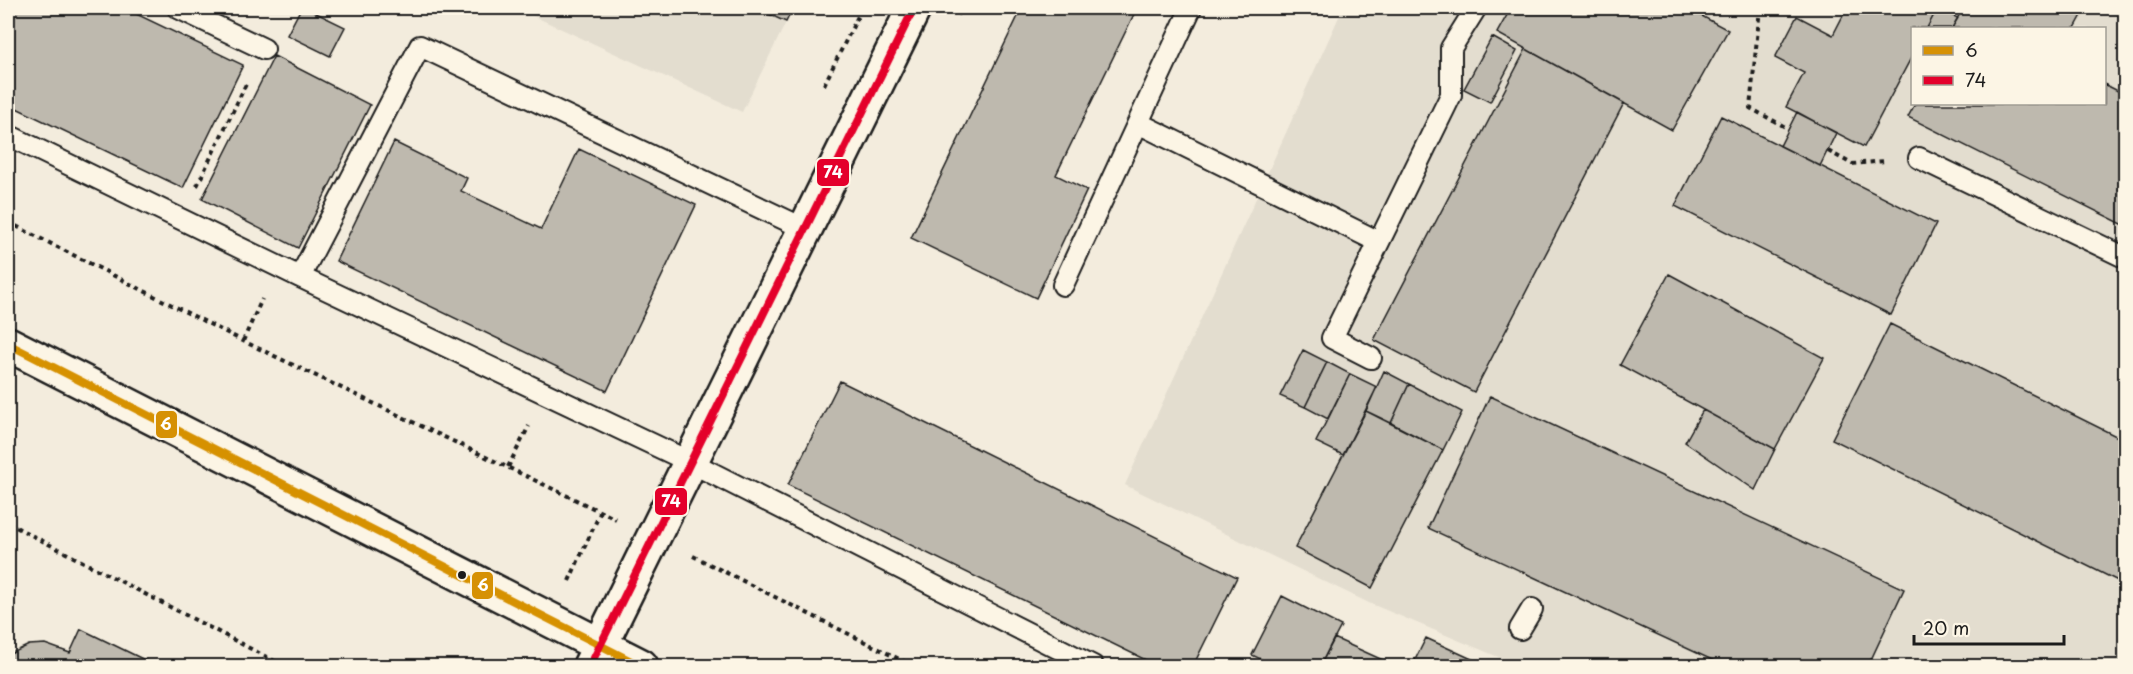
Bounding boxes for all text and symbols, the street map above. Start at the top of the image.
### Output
legend [1911,27,2106,105]
text: 6 [1965,36,1978,63]
text: 74 [1965,66,1986,93]
line badge: 74 [816,158,850,187]
text: 74 [823,159,843,183]
line badge: 6 [155,410,178,439]
text: 6 [160,411,172,435]
line badge: 74 [654,487,688,516]
text: 74 [661,488,681,512]
unlabelled marker [456,569,468,581]
line badge: 6 [471,571,494,600]
text: 6 [477,572,489,596]
scale bar [1914,608,2064,646]
text: 20 m [1923,614,1969,641]

